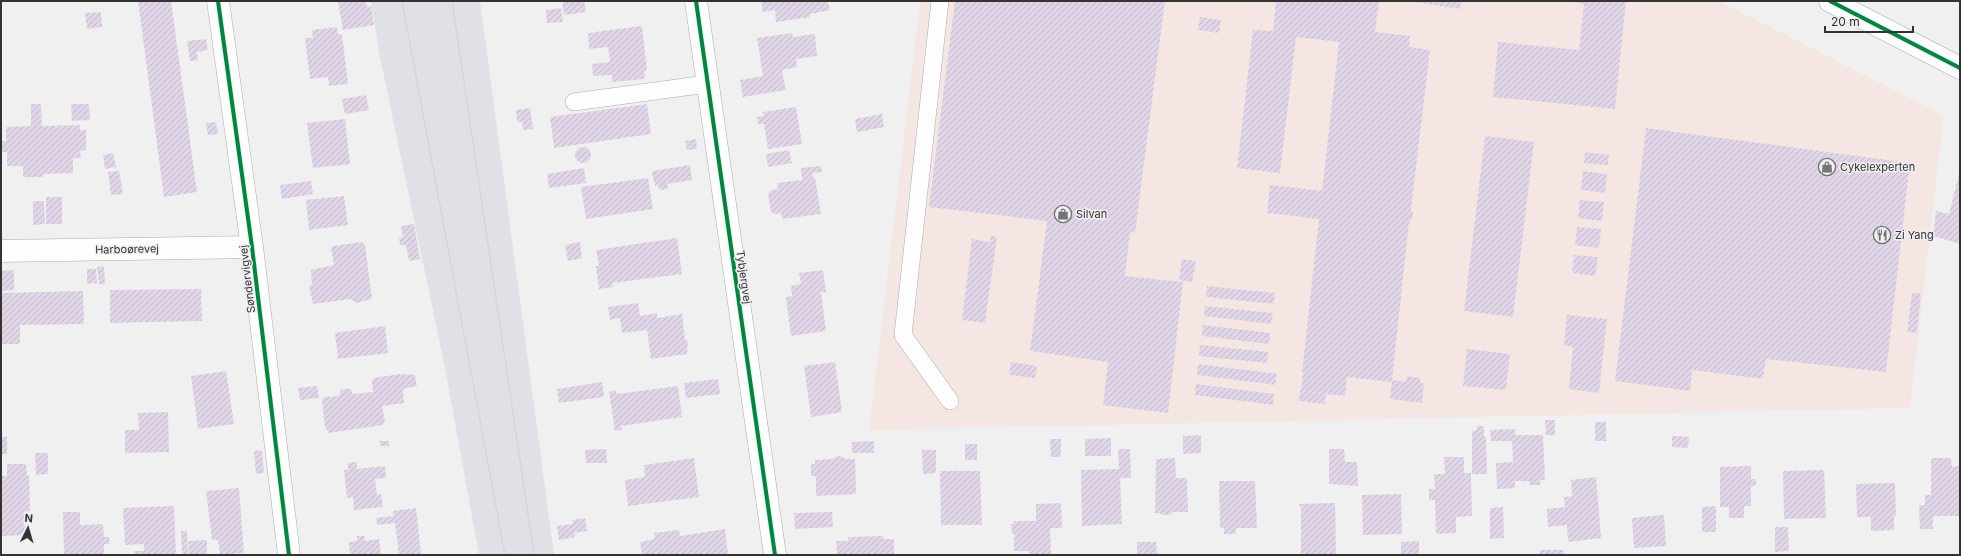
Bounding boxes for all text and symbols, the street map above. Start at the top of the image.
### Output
scale bar [1825,8,1913,34]
text: 20 m [1831,14,1860,29]
shop icon: Cykelexperten [1817,157,1837,177]
place label: Cykelexperten [1840,160,1915,174]
shop icon: Silvan [1053,204,1073,224]
place label: Silvan [1076,207,1107,221]
restaurant icon: Zi Yang [1872,225,1892,245]
place label: Zi Yang [1895,228,1934,242]
street label: Harboørevej [95,241,159,257]
street label: Søndervigvej [236,244,258,314]
street label: Tybjergvej [733,249,755,305]
north arrow [8,508,48,548]
text: N [24,511,34,525]

